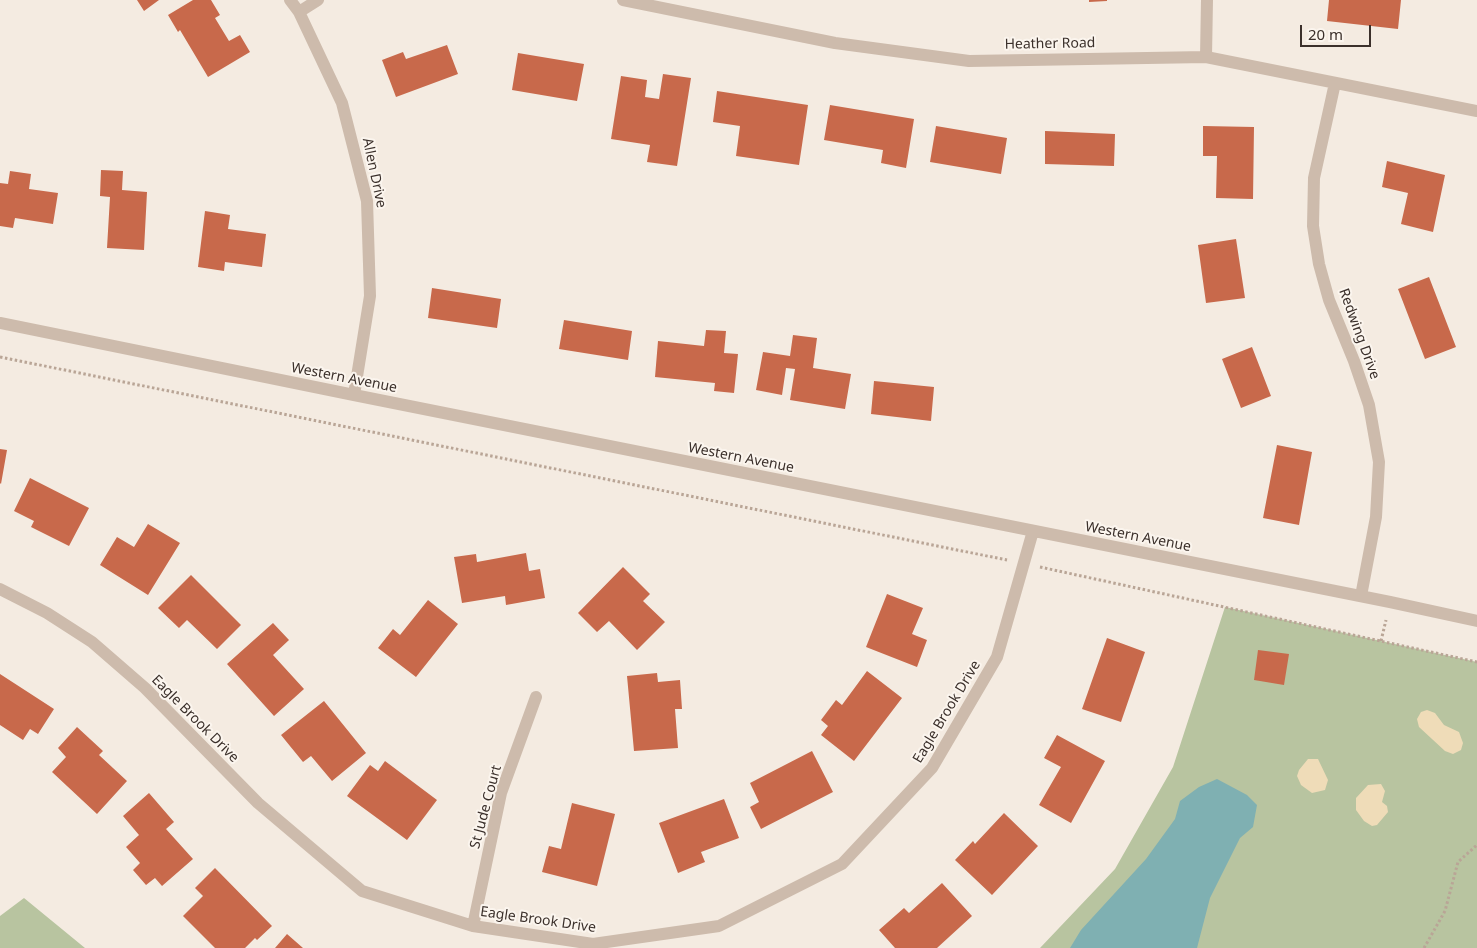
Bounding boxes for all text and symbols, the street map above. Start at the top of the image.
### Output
scale bar [1302,15,1373,47]
text: 20 m [1308,24,1343,44]
street label: Heather Road [1004,35,1096,53]
street label: Allen Drive [358,137,390,209]
street label: Redwing Drive [1335,286,1383,382]
street label: Western Avenue [290,359,398,397]
street label: Western Avenue [687,439,795,477]
street label: Western Avenue [1084,518,1192,556]
street label: Eagle Brook Drive [910,658,984,766]
street label: Eagle Brook Drive [148,672,242,766]
street label: St Jude Court [467,763,505,851]
street label: Eagle Brook Drive [479,904,597,936]

